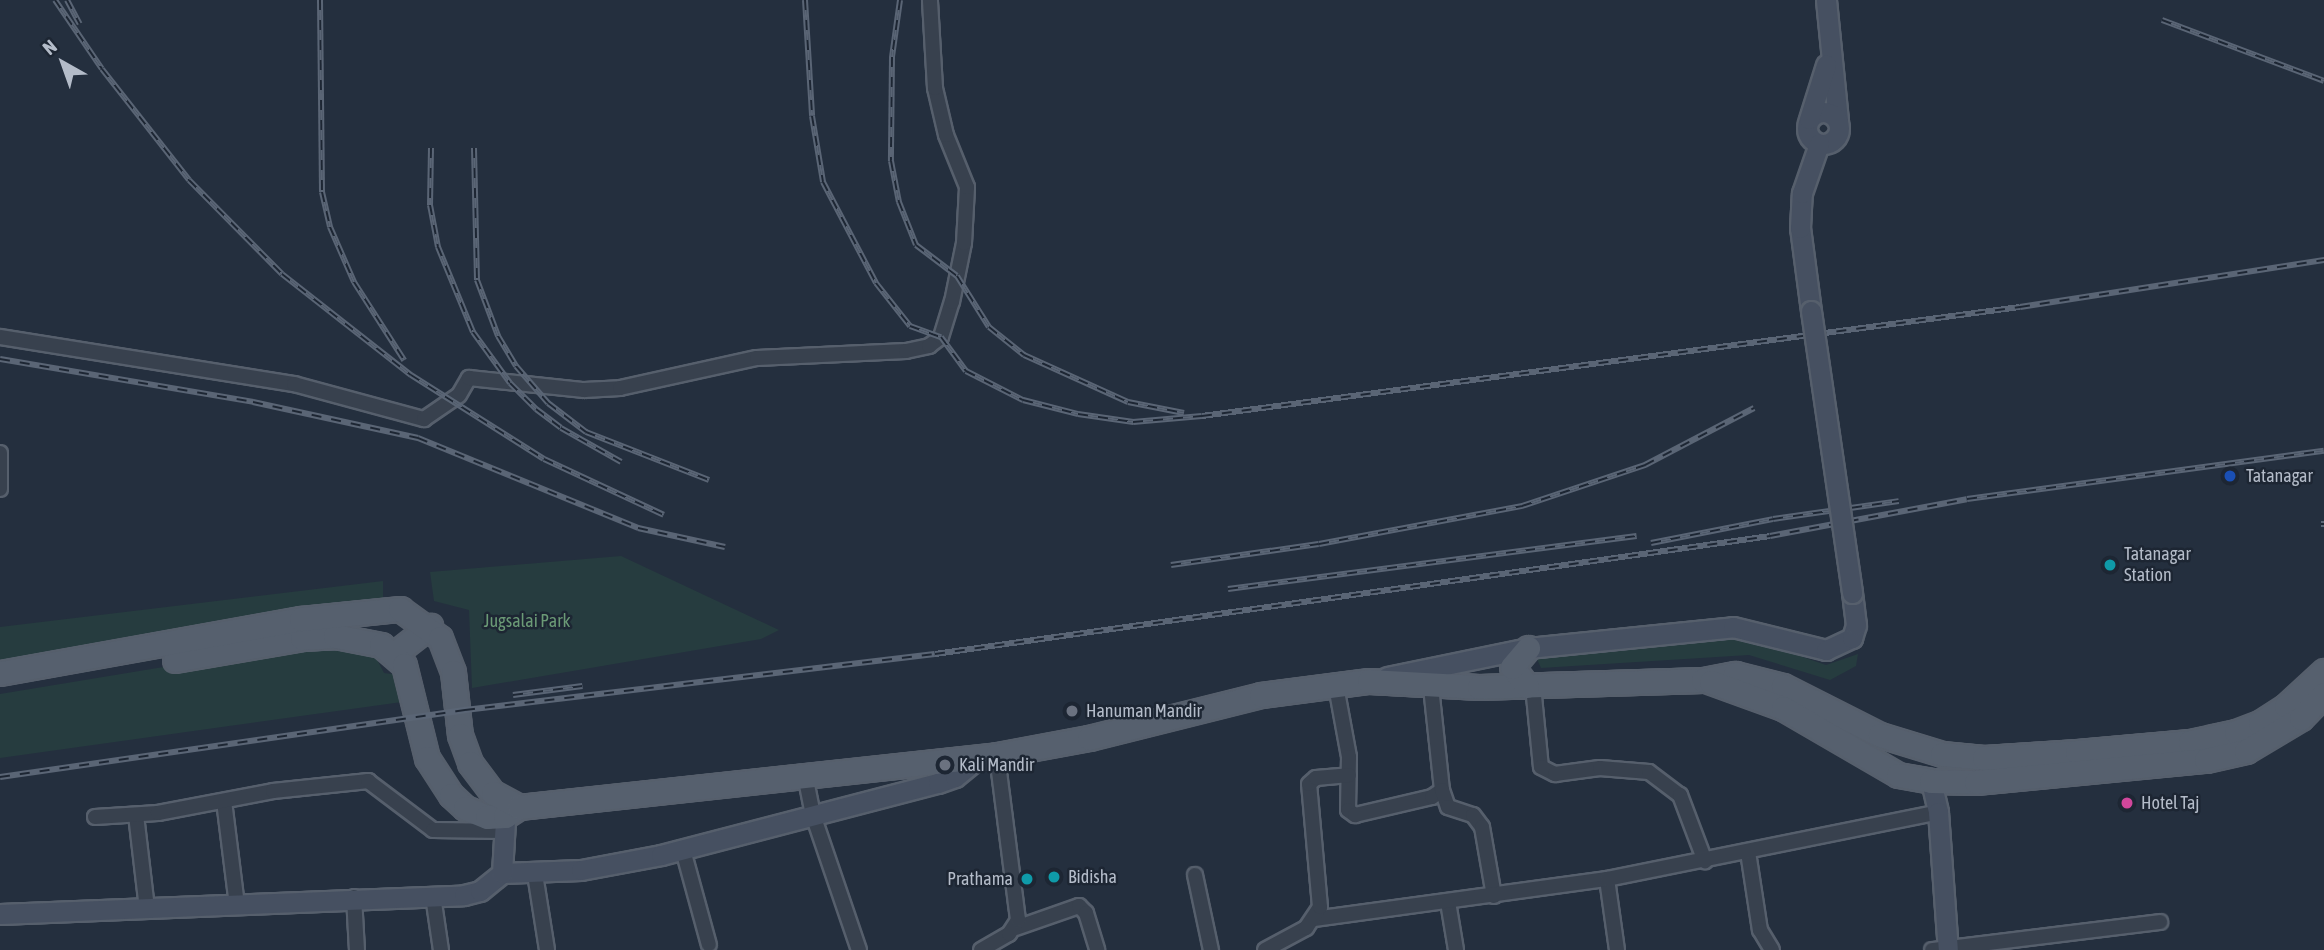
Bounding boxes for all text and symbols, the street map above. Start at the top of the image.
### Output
north arrow [28,28,98,98]
text: N [38,35,61,59]
place label: Tatanagar [2246,465,2313,487]
marker: Tatanagar [2220,466,2240,486]
place label: Tatanagar Station [2124,544,2191,586]
marker: Tatanagar Station [2102,557,2118,573]
park label: Jugsalai Park [484,610,570,632]
place label: Hanuman Mandir [1086,700,1202,722]
marker: Hanuman Mandir [1064,703,1080,719]
place label: Kali Mandir [959,754,1034,776]
marker: Kali Mandir [937,757,953,773]
place label: Hotel Taj [2141,792,2199,814]
marker: Hotel Taj [2119,795,2135,811]
place label: Bidisha [1068,866,1117,888]
place label: Prathama [947,868,1013,890]
marker: Bidisha [1046,869,1062,885]
marker: Prathama [1019,871,1035,887]

